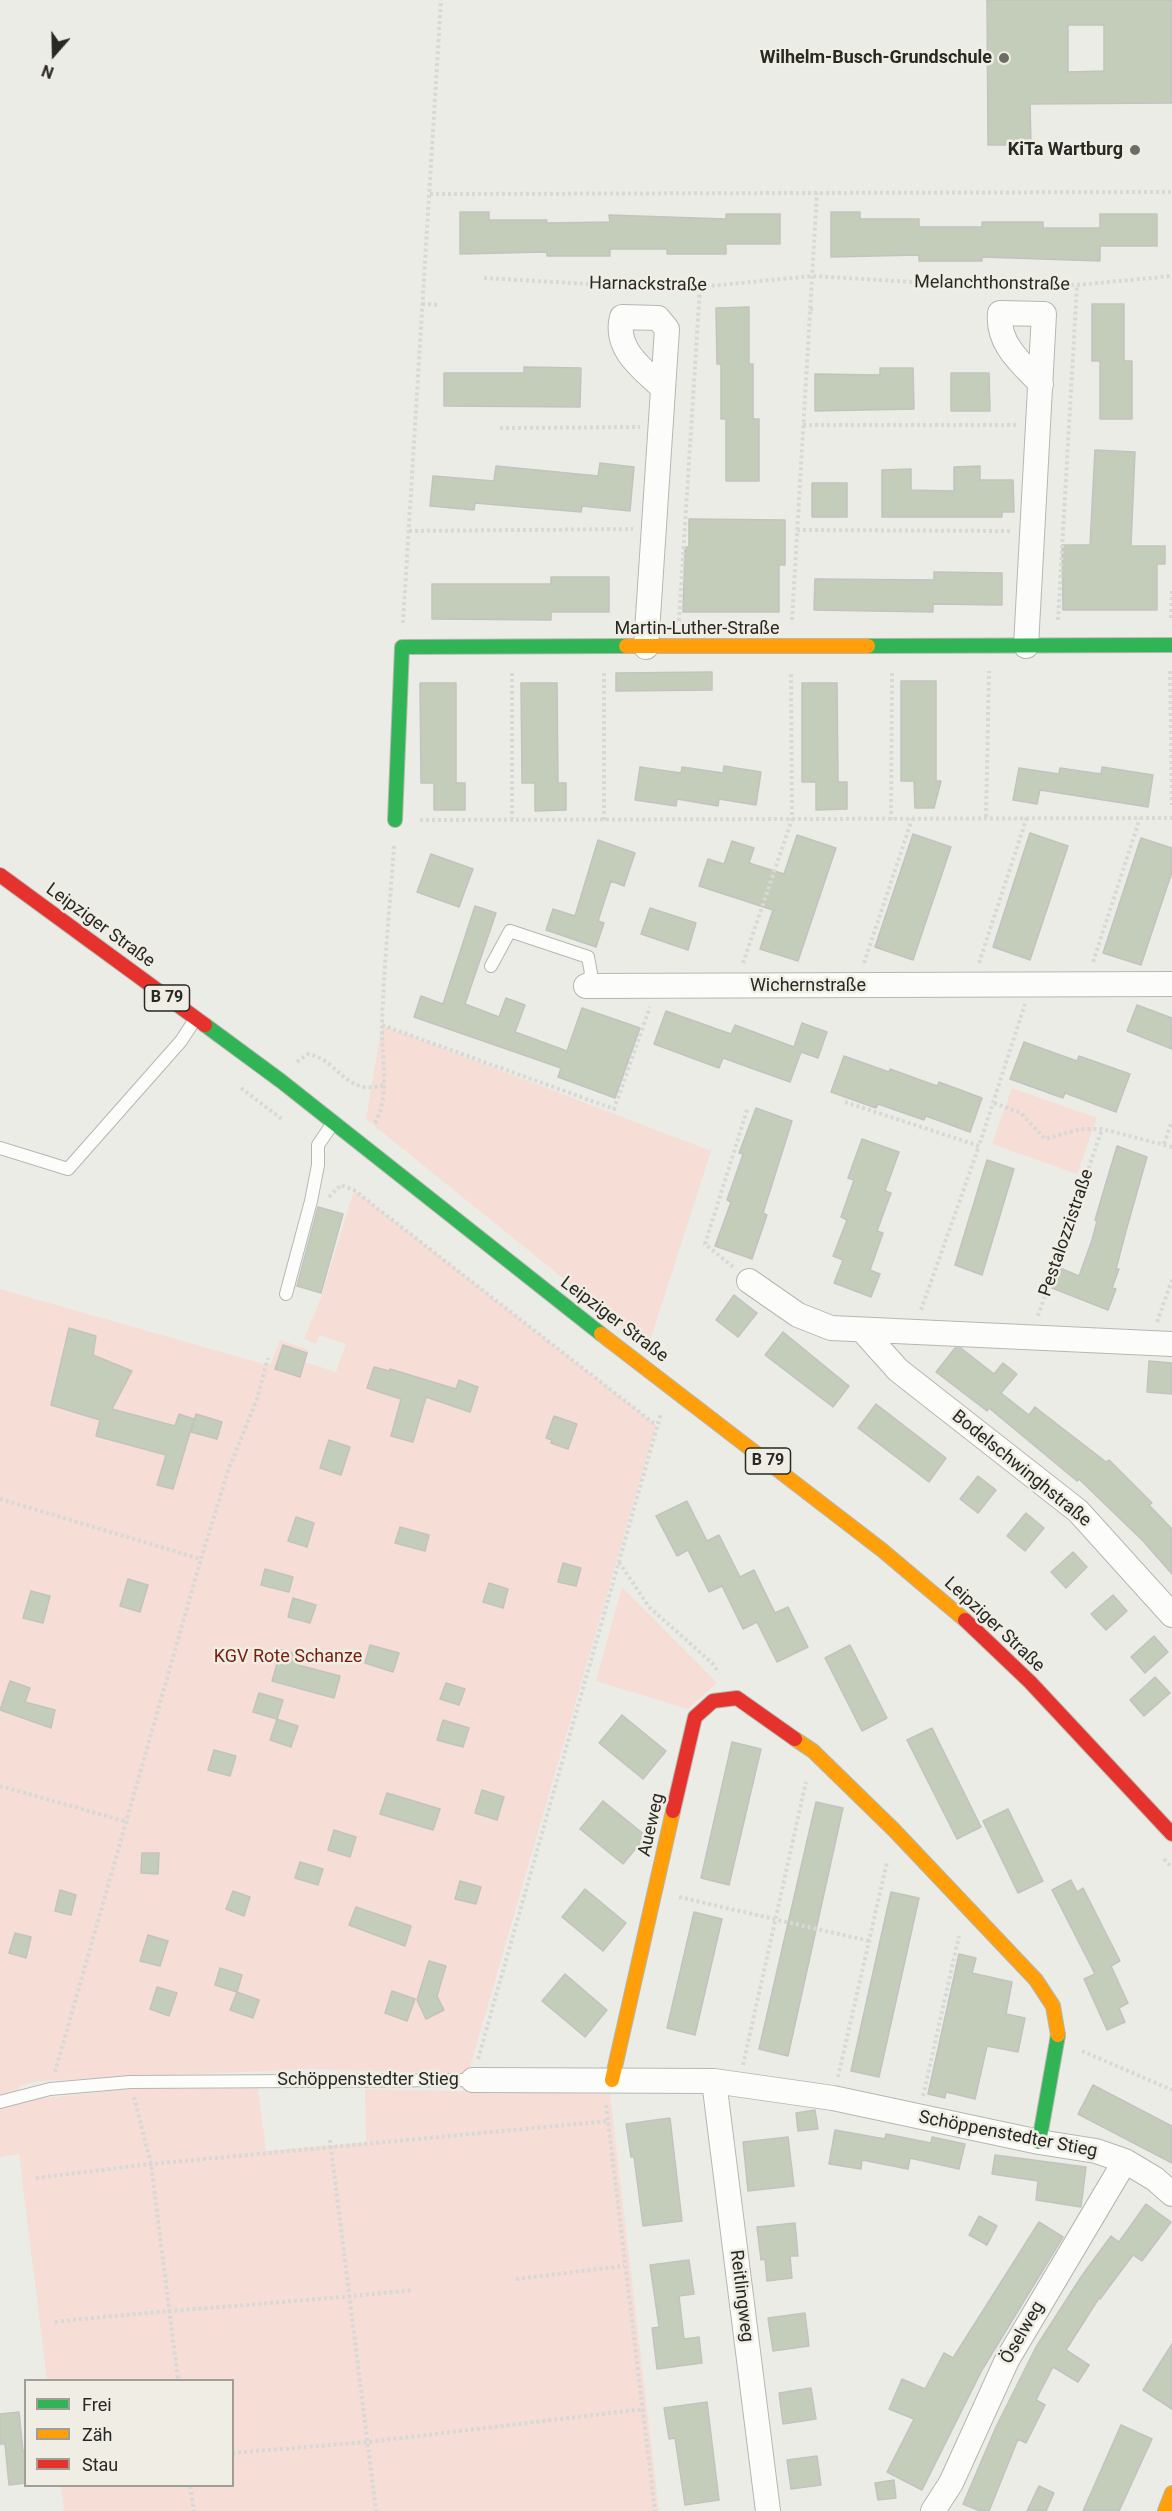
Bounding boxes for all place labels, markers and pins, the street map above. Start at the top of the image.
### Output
place label: Wilhelm-Busch-Grundschule [760,47,992,69]
marker: Wilhelm-Busch-Grundschule [997,51,1011,65]
place label: KiTa Wartburg [1008,139,1123,161]
marker: KiTa Wartburg [1128,143,1142,157]

